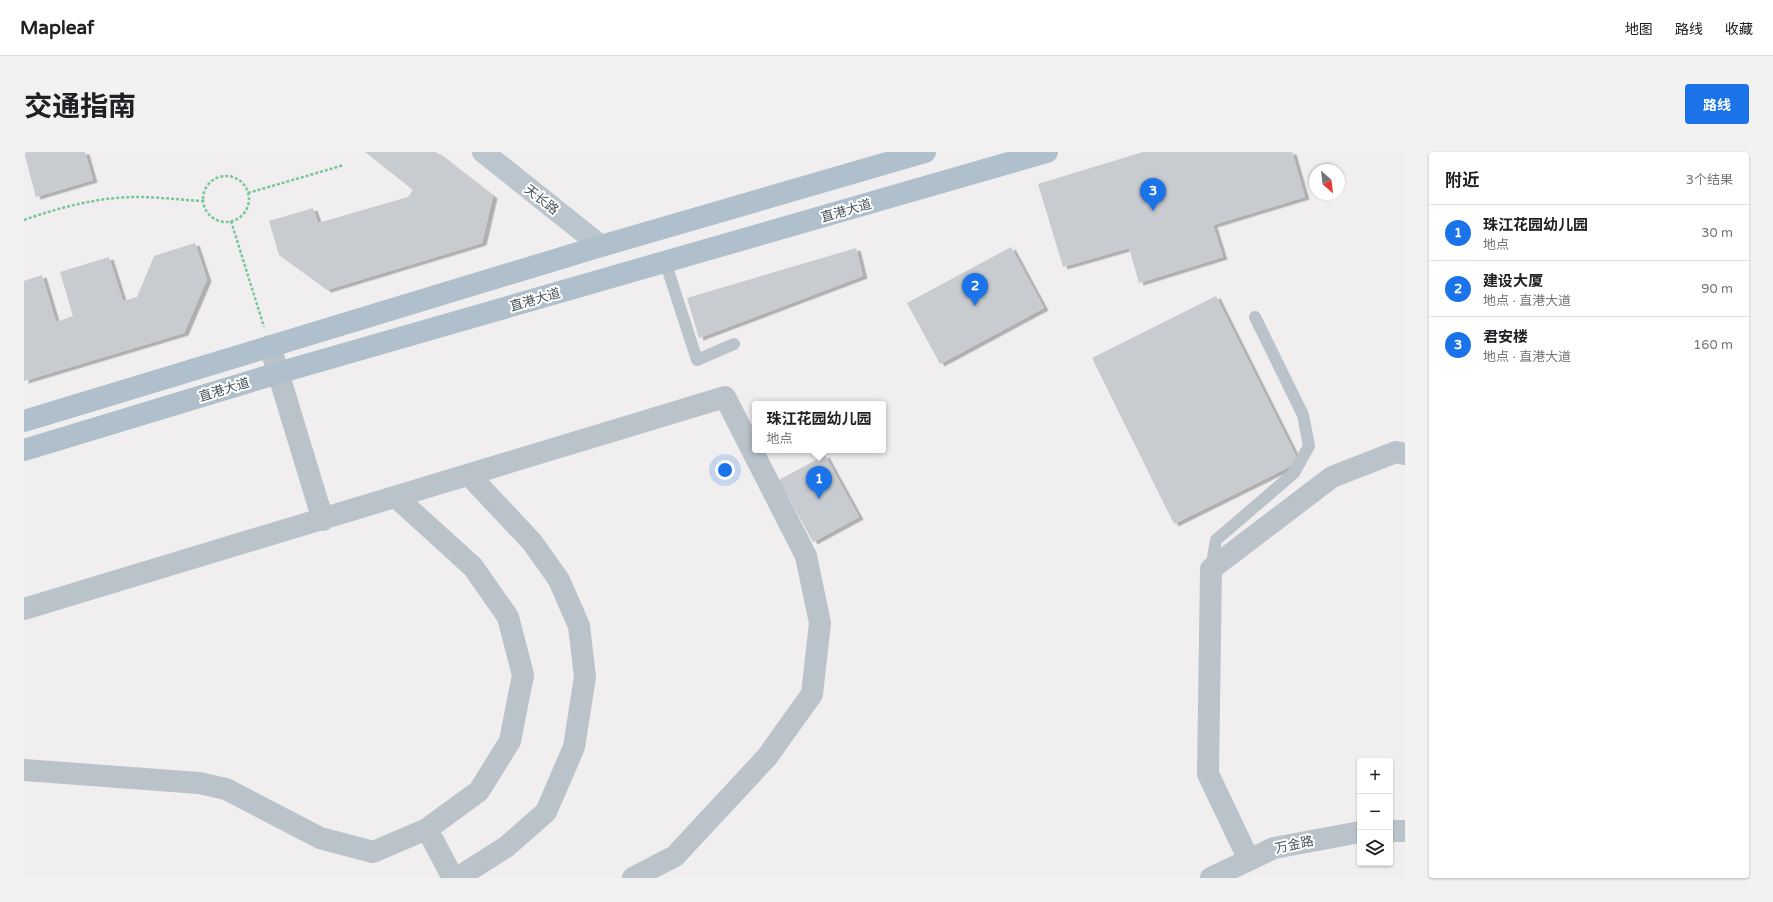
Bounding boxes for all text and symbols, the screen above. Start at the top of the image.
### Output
text: Mapleaf [20,17,94,39]
text: 地图 [1625,21,1653,38]
text: 路线 [1675,21,1703,38]
text: 收藏 [1725,21,1753,38]
button: 路线 [1685,84,1749,124]
text: 交通指南 [24,90,136,124]
north arrow [1309,164,1345,200]
text: 附近 [1445,170,1479,191]
text: 3个结果 [1686,172,1733,188]
pin: 3 [1140,178,1166,211]
street label: 天长路 [521,181,562,218]
street label: 直港大道 [819,196,873,226]
text: 珠江花园幼儿园 [1483,216,1588,234]
text: 1 [1454,225,1462,241]
text: 30 m [1701,225,1733,241]
text: 地点 [1483,237,1509,253]
text: 建设大厦 [1483,272,1543,290]
pin: 2 [962,273,988,306]
text: 2 [1454,281,1462,297]
text: 90 m [1701,281,1733,297]
street label: 直港大道 [508,285,562,315]
text: 地点 · 直港大道 [1483,293,1571,309]
text: 君安楼 [1483,328,1528,346]
text: 3 [1454,337,1462,353]
text: 160 m [1693,337,1733,353]
text: 地点 · 直港大道 [1483,349,1571,365]
street label: 直港大道 [197,375,252,405]
popup [752,401,886,453]
text: 珠江花园幼儿园 [766,410,872,428]
text: 地点 [766,431,793,447]
your location [715,460,735,480]
pin: 1 [806,466,832,499]
map controls [1357,758,1393,866]
button: + [1357,758,1393,794]
button: − [1357,794,1393,830]
button: layers [1357,830,1393,866]
street label: 万金路 [1273,833,1315,857]

